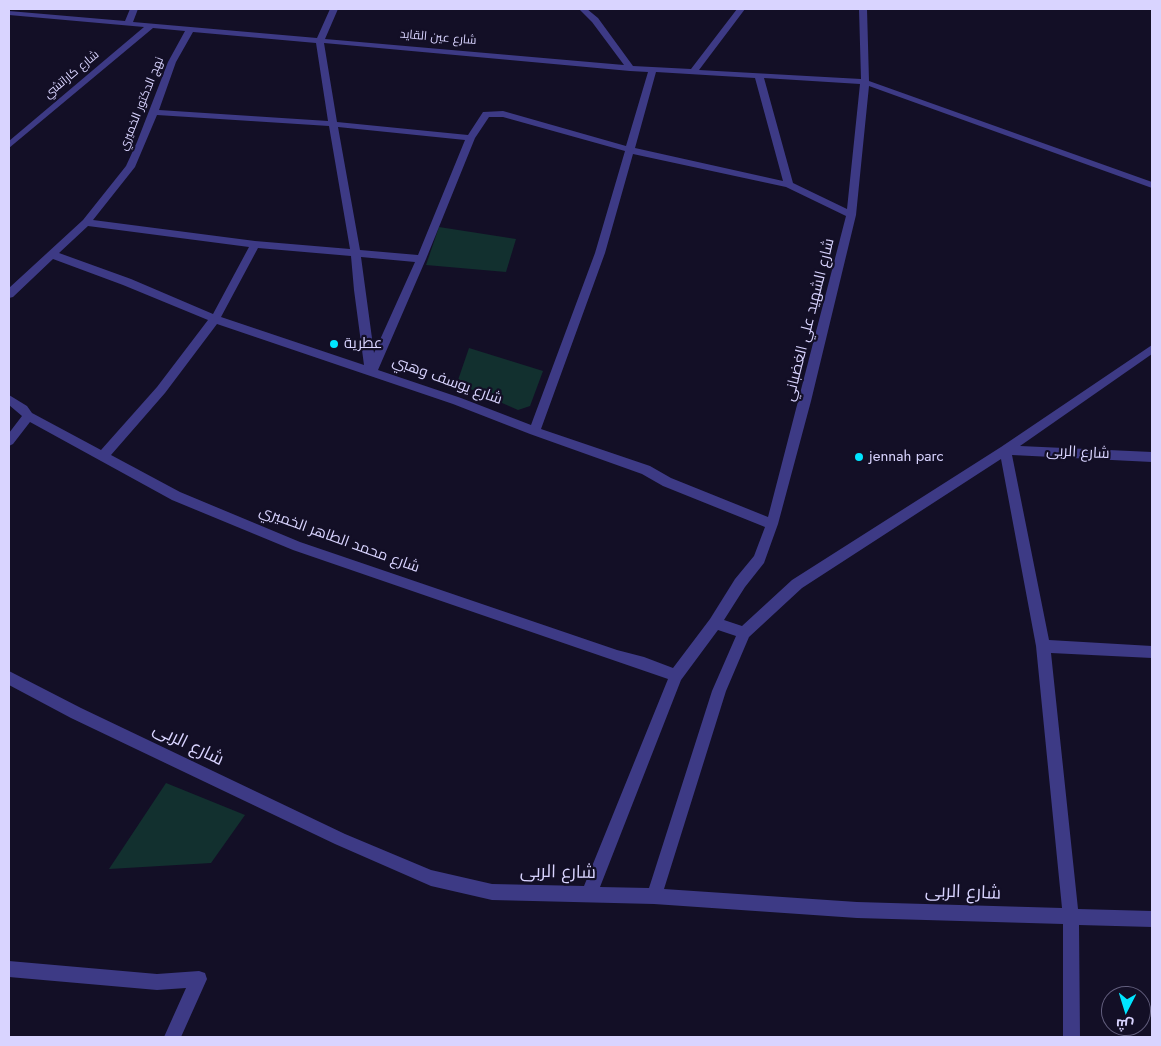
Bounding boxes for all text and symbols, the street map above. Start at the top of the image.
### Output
street label: شارع عين القايد [399,27,477,49]
street label: شارع كاراتشي [42,48,102,102]
street label: نهج الدكتور الخميري [117,55,167,153]
street label: شارع الشهيد علي الغضباني [781,237,839,403]
place label: عطرية [344,335,382,353]
marker: عطرية [328,338,340,350]
street label: شارع يوسف وهبي [390,353,504,409]
street label: شارع الربى [1046,442,1110,464]
place label: jennah parc [869,448,944,466]
marker: jennah parc [853,451,865,463]
street label: شارع محمد الطاهر الخميري [256,503,422,577]
street label: شارع الربى [149,719,227,771]
street label: شارع الربى [520,862,596,884]
street label: شارع الربى [925,881,1001,905]
north arrow [1101,986,1151,1036]
text: ش [1115,1014,1135,1036]

